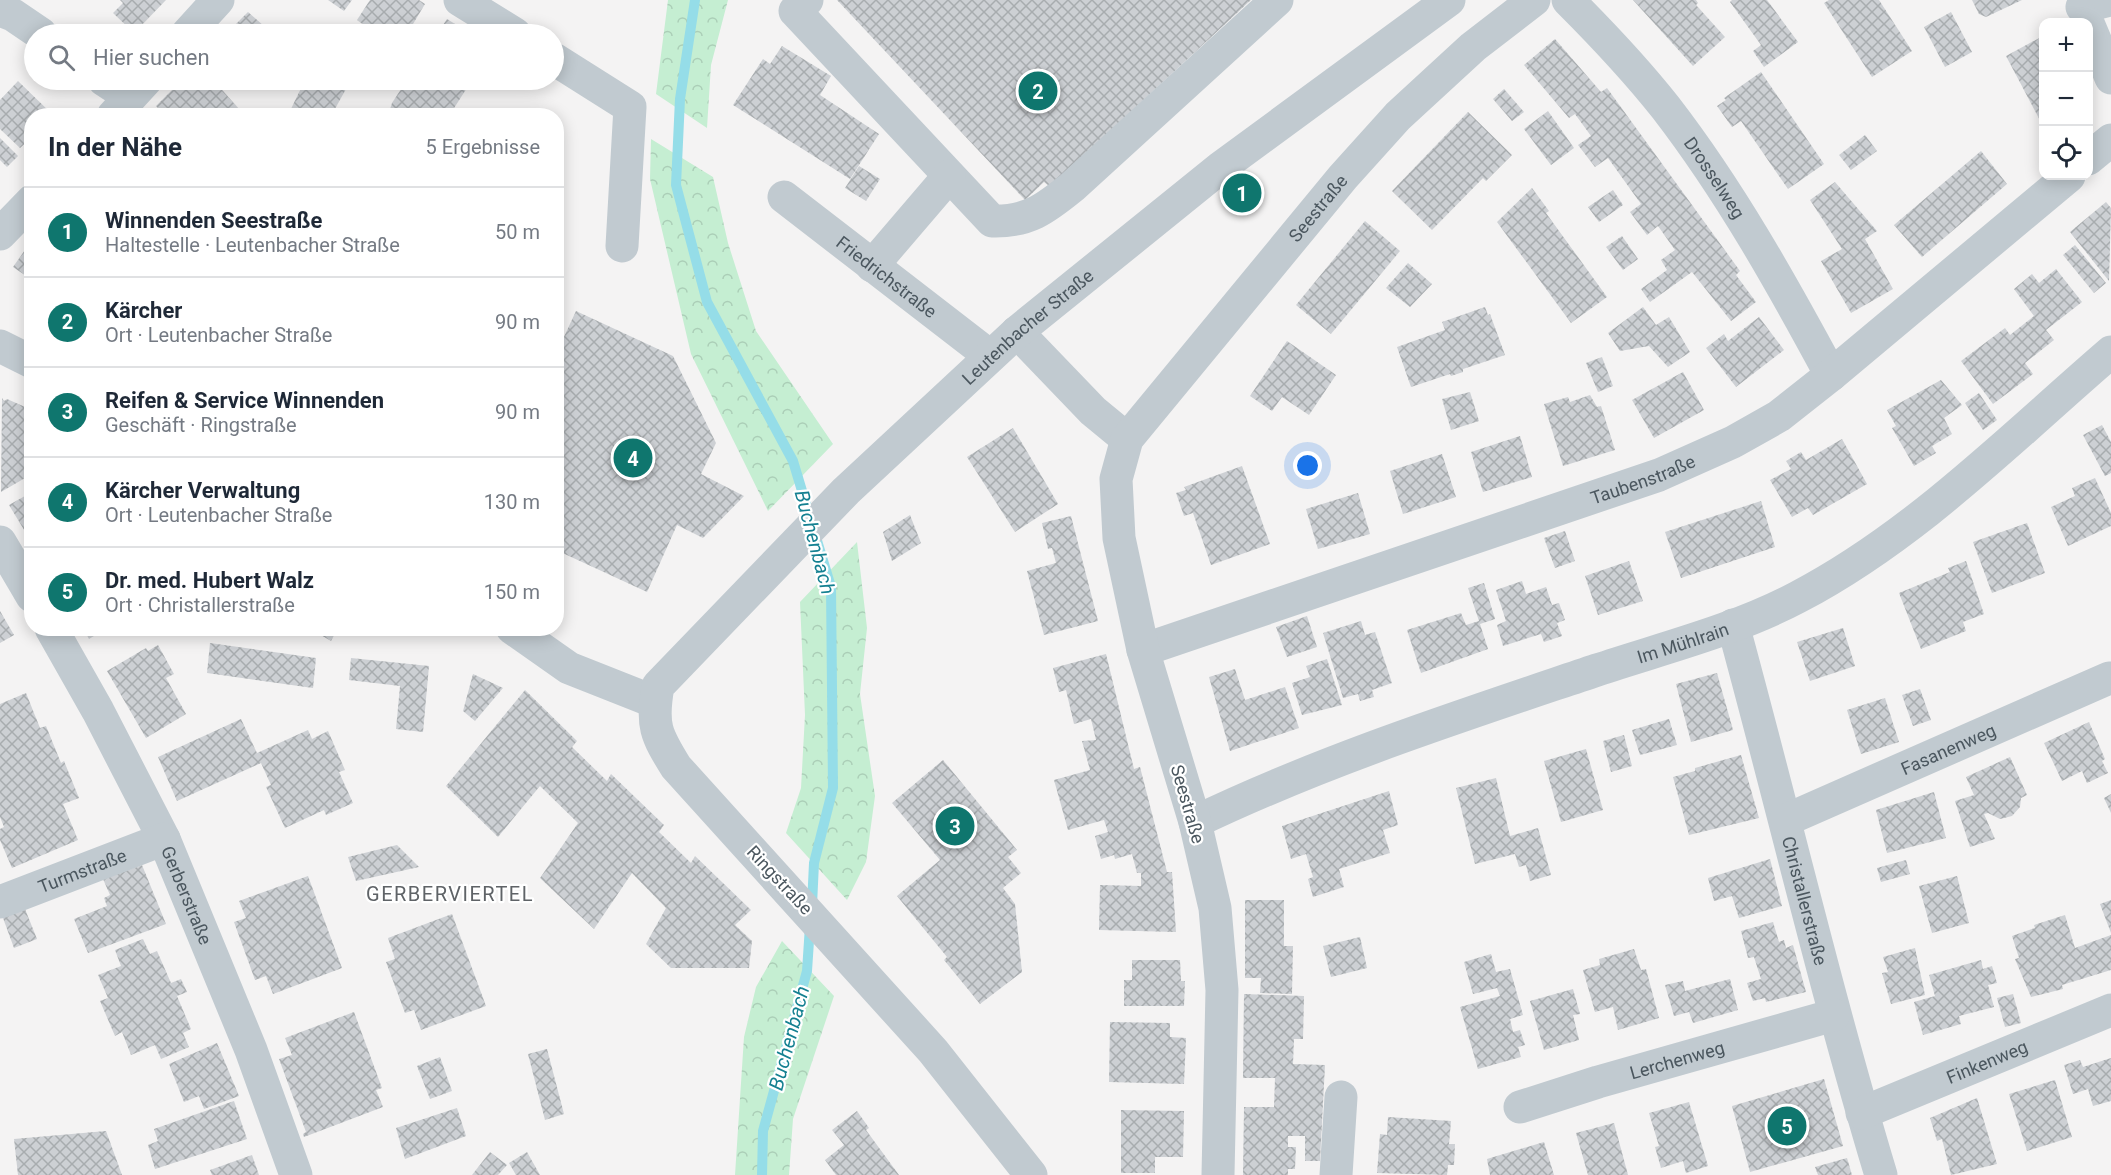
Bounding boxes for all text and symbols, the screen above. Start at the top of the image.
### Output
map controls [2039,18,2093,180]
button: + [2039,18,2093,72]
search box [24,24,564,90]
icon: search [45,41,78,74]
text: Hier suchen [93,45,210,70]
pin: 2 [1018,68,1058,113]
button: − [2039,72,2093,126]
button: locate [2039,126,2093,180]
text: In der Nähe [48,132,182,162]
street label: Drosselweg [1680,133,1750,222]
text: 5 Ergebnisse [426,135,540,159]
pin: 1 [1222,170,1262,216]
street label: Seestraße [1284,170,1351,246]
text: Winnenden Seestraße [105,208,322,233]
text: 1 [62,220,73,244]
text: 50 m [495,220,540,244]
street label: Friedrichstraße [833,231,941,322]
text: Haltestelle · Leutenbacher Straße [105,233,400,257]
street label: Leutenbacher Straße [957,264,1097,388]
text: Kärcher [105,298,182,323]
text: 2 [62,310,73,334]
text: 90 m [495,310,540,334]
text: Ort · Leutenbacher Straße [105,323,332,347]
text: Reifen & Service Winnenden [105,388,384,413]
text: 3 [62,400,73,424]
text: 90 m [495,400,540,424]
text: Geschäft · Ringstraße [105,413,297,437]
pin: 4 [614,436,652,480]
street label: Taubenstraße [1588,450,1698,508]
your location [1293,451,1322,480]
text: Kärcher Verwaltung [105,478,300,503]
water label: Buchenbach [790,487,840,597]
text: 4 [62,490,73,514]
text: 130 m [484,490,540,514]
text: Ort · Leutenbacher Straße [105,503,332,527]
text: Dr. med. Hubert Walz [105,568,314,593]
text: 5 [62,580,73,604]
text: 150 m [484,580,540,604]
text: Ort · Christallerstraße [105,593,295,617]
street label: Im Mühlrain [1634,618,1731,667]
street label: Fasanenweg [1897,719,1999,779]
street label: Seestraße [1167,762,1209,846]
pin: 3 [936,804,974,848]
street label: Christallerstraße [1778,834,1832,967]
street label: Ringstraße [743,841,817,919]
street label: Gerberstraße [157,843,217,947]
street label: Turmstraße [35,844,129,897]
district label: GERBERVIERTEL [366,882,534,906]
water label: Buchenbach [764,983,814,1093]
street label: Finkenweg [1943,1035,2030,1088]
street label: Lerchenweg [1627,1036,1727,1083]
pin: 5 [1768,1104,1806,1148]

